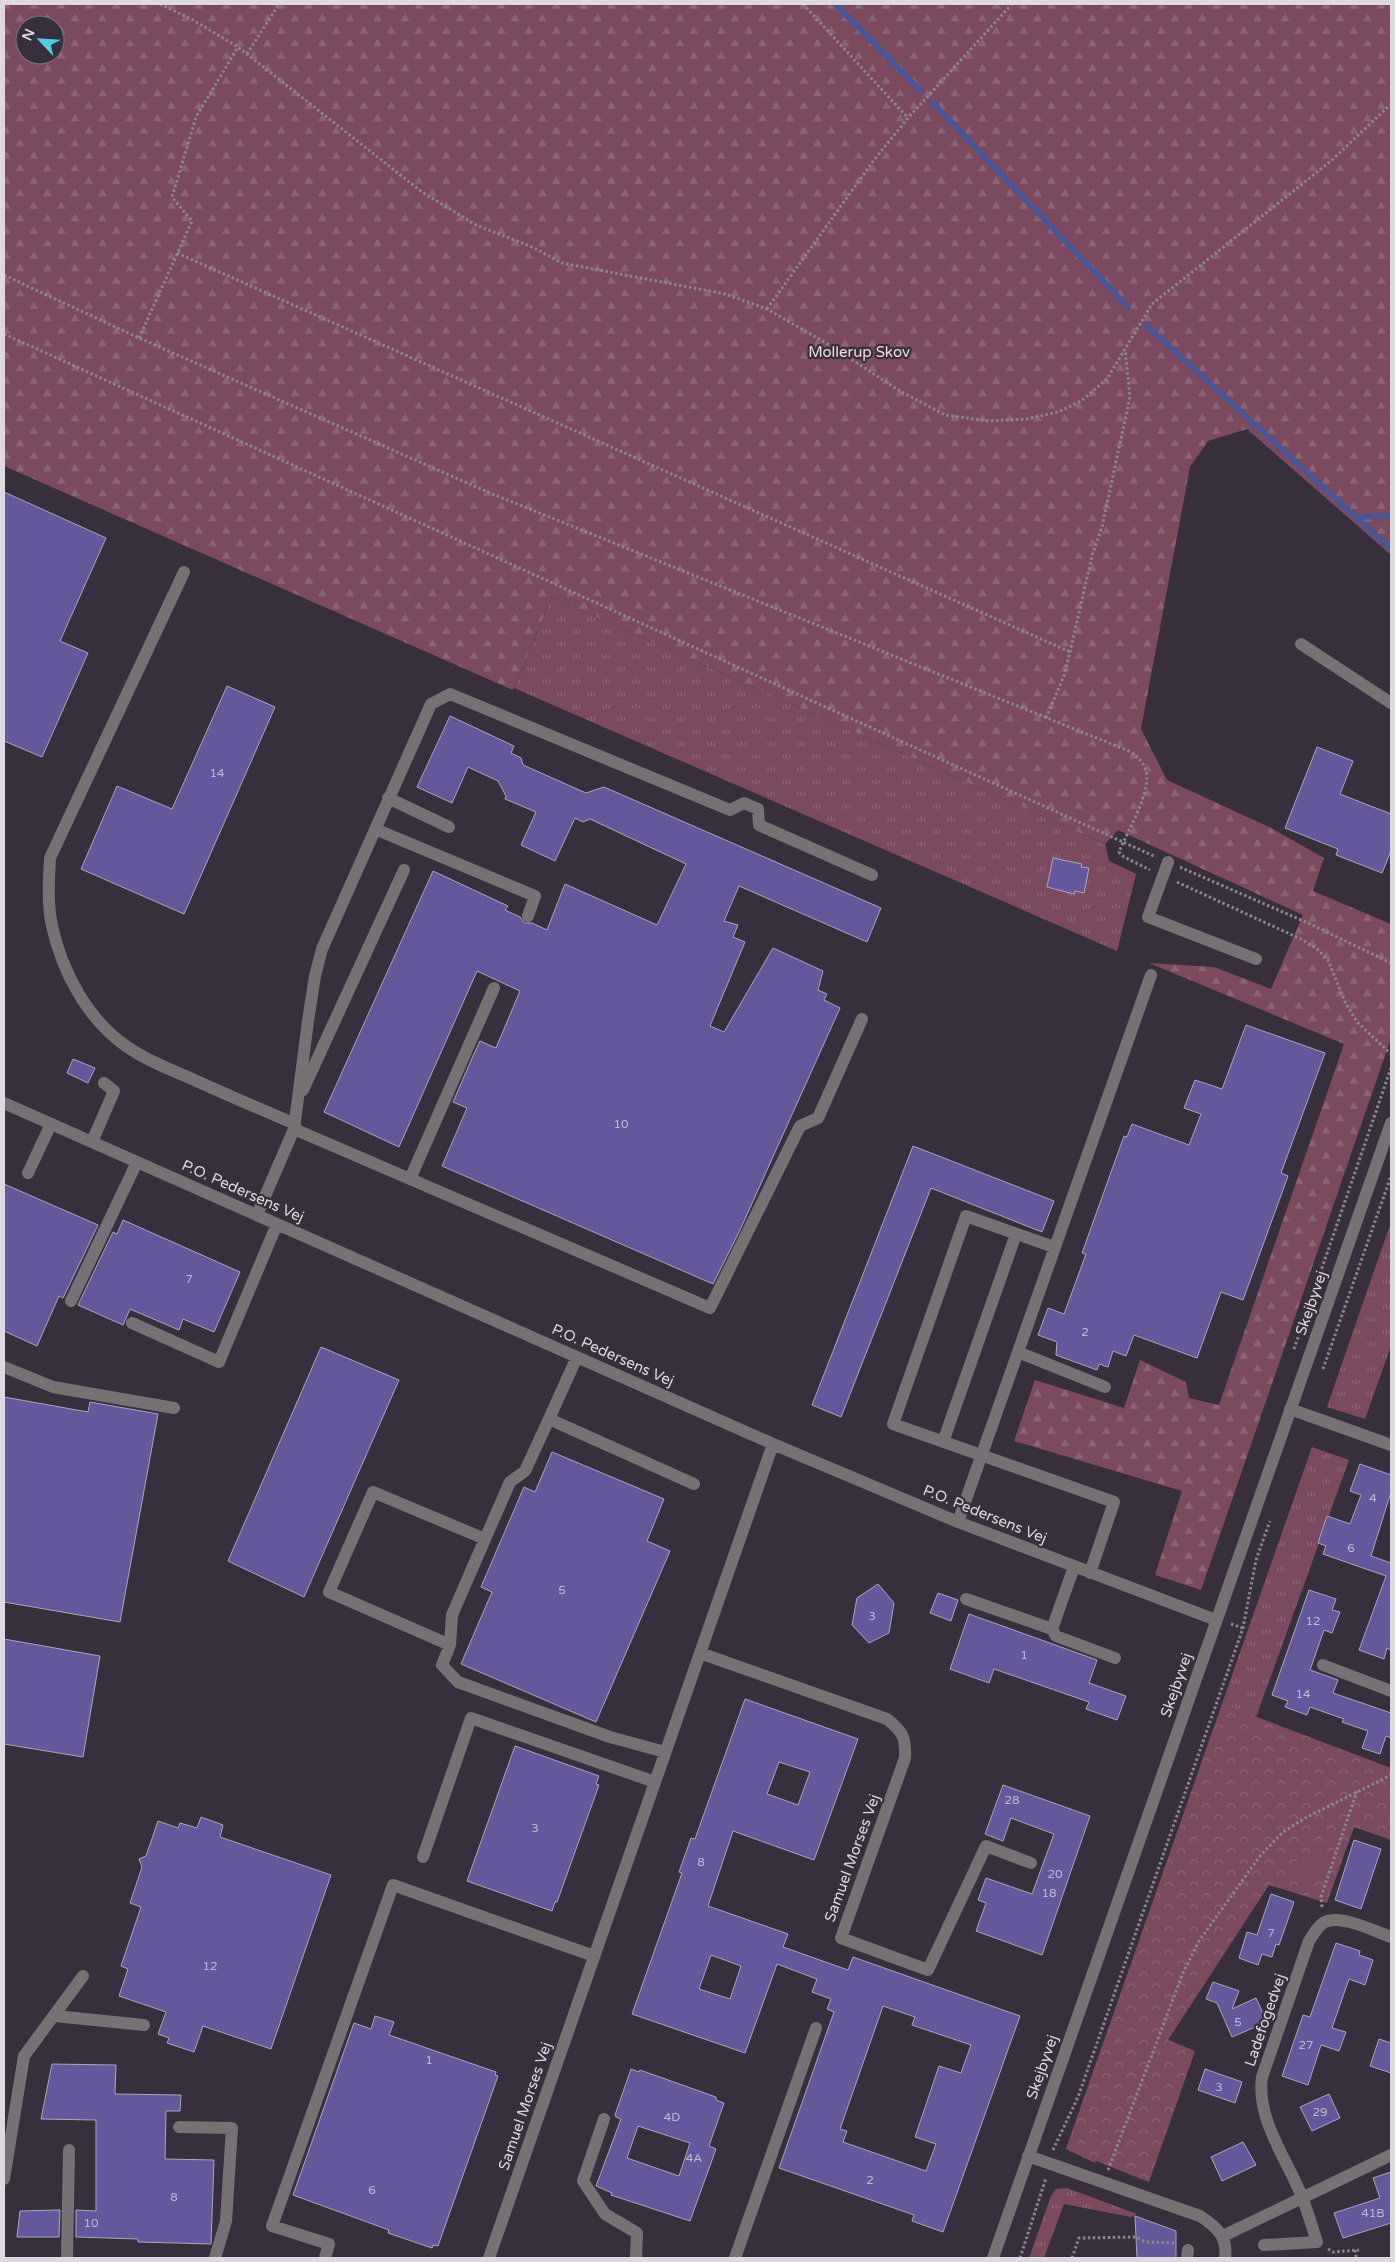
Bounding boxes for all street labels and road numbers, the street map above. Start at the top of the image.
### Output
street label: P.O. Pedersens Vej [179,1156,307,1226]
street label: Skejbyvej [1292,1268,1330,1338]
street label: P.O. Pedersens Vej [549,1320,677,1390]
street label: P.O. Pedersens Vej [920,1481,1050,1547]
street label: Skejbyvej [1157,1650,1195,1720]
street label: Samuel Morses Vej [821,1792,883,1924]
street label: Ladefogedvej [1241,1971,1289,2069]
street label: Skejbyvej [1023,2032,1061,2102]
street label: Samuel Morses Vej [495,2039,555,2173]

